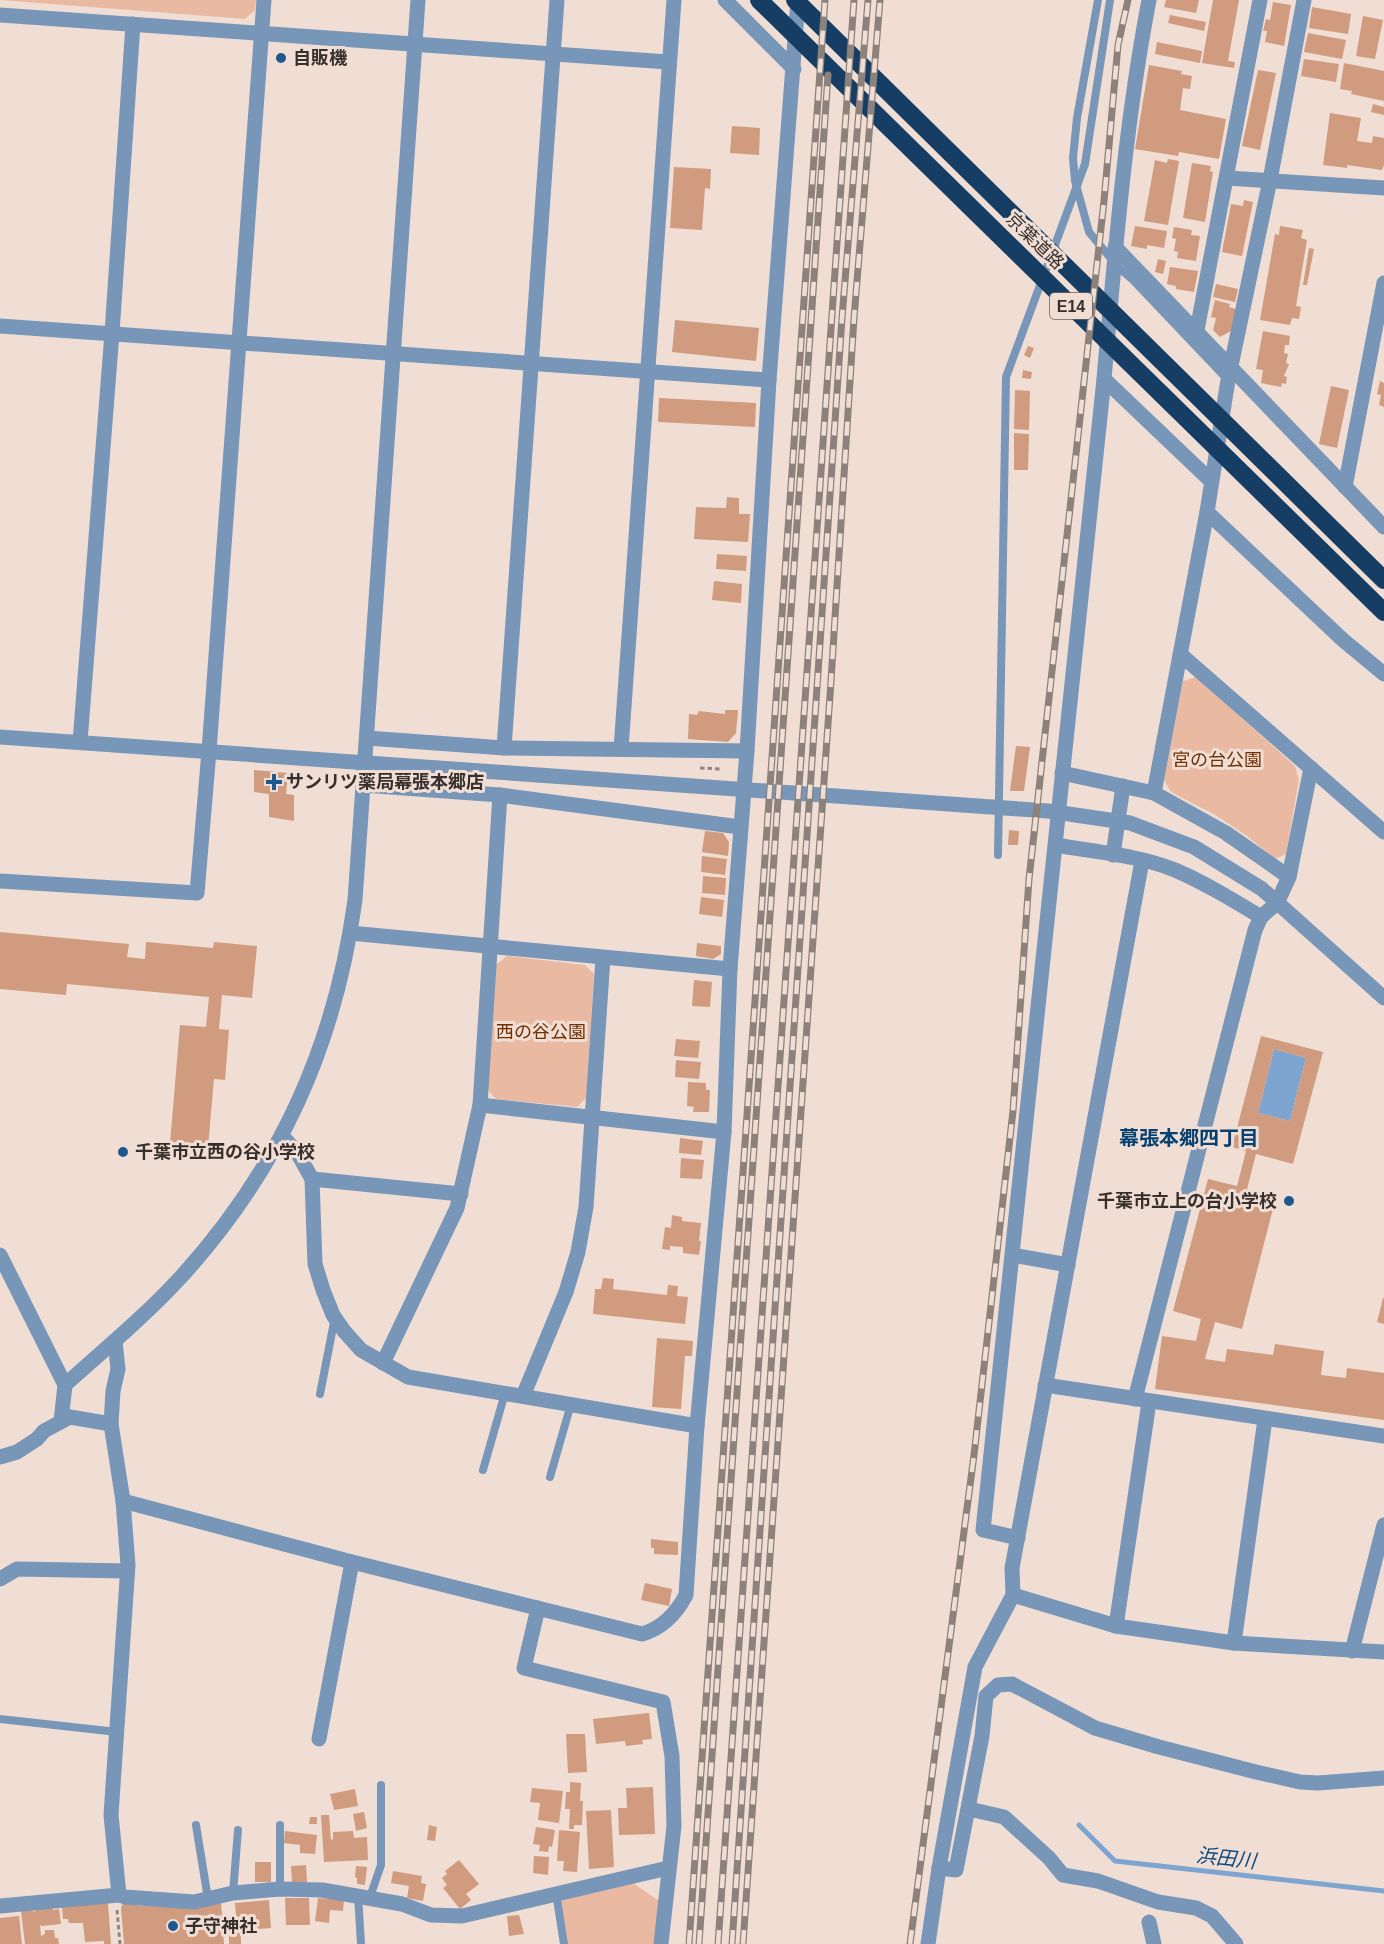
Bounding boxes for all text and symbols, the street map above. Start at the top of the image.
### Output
place label: 自販機 [293,48,348,68]
marker: 自販機 [274,51,288,65]
street label: 京葉道路 [1002,209,1068,273]
road number: E14 [1050,293,1092,319]
park label: 宮の台公園 [1172,750,1262,770]
place label: サンリツ薬局幕張本郷店 [286,772,484,792]
marker: サンリツ薬局幕張本郷店 [267,775,281,789]
park label: 西の谷公園 [496,1022,586,1042]
district label: 幕張本郷四丁目 [1119,1127,1259,1149]
place label: 千葉市立西の谷小学校 [135,1142,315,1162]
marker: 千葉市立西の谷小学校 [116,1145,130,1159]
place label: 千葉市立上の台小学校 [1097,1191,1277,1211]
marker: 千葉市立上の台小学校 [1282,1194,1296,1208]
water label: 浜田川 [1195,1844,1259,1872]
place label: 子守神社 [185,1916,257,1936]
marker: 子守神社 [166,1919,180,1933]

